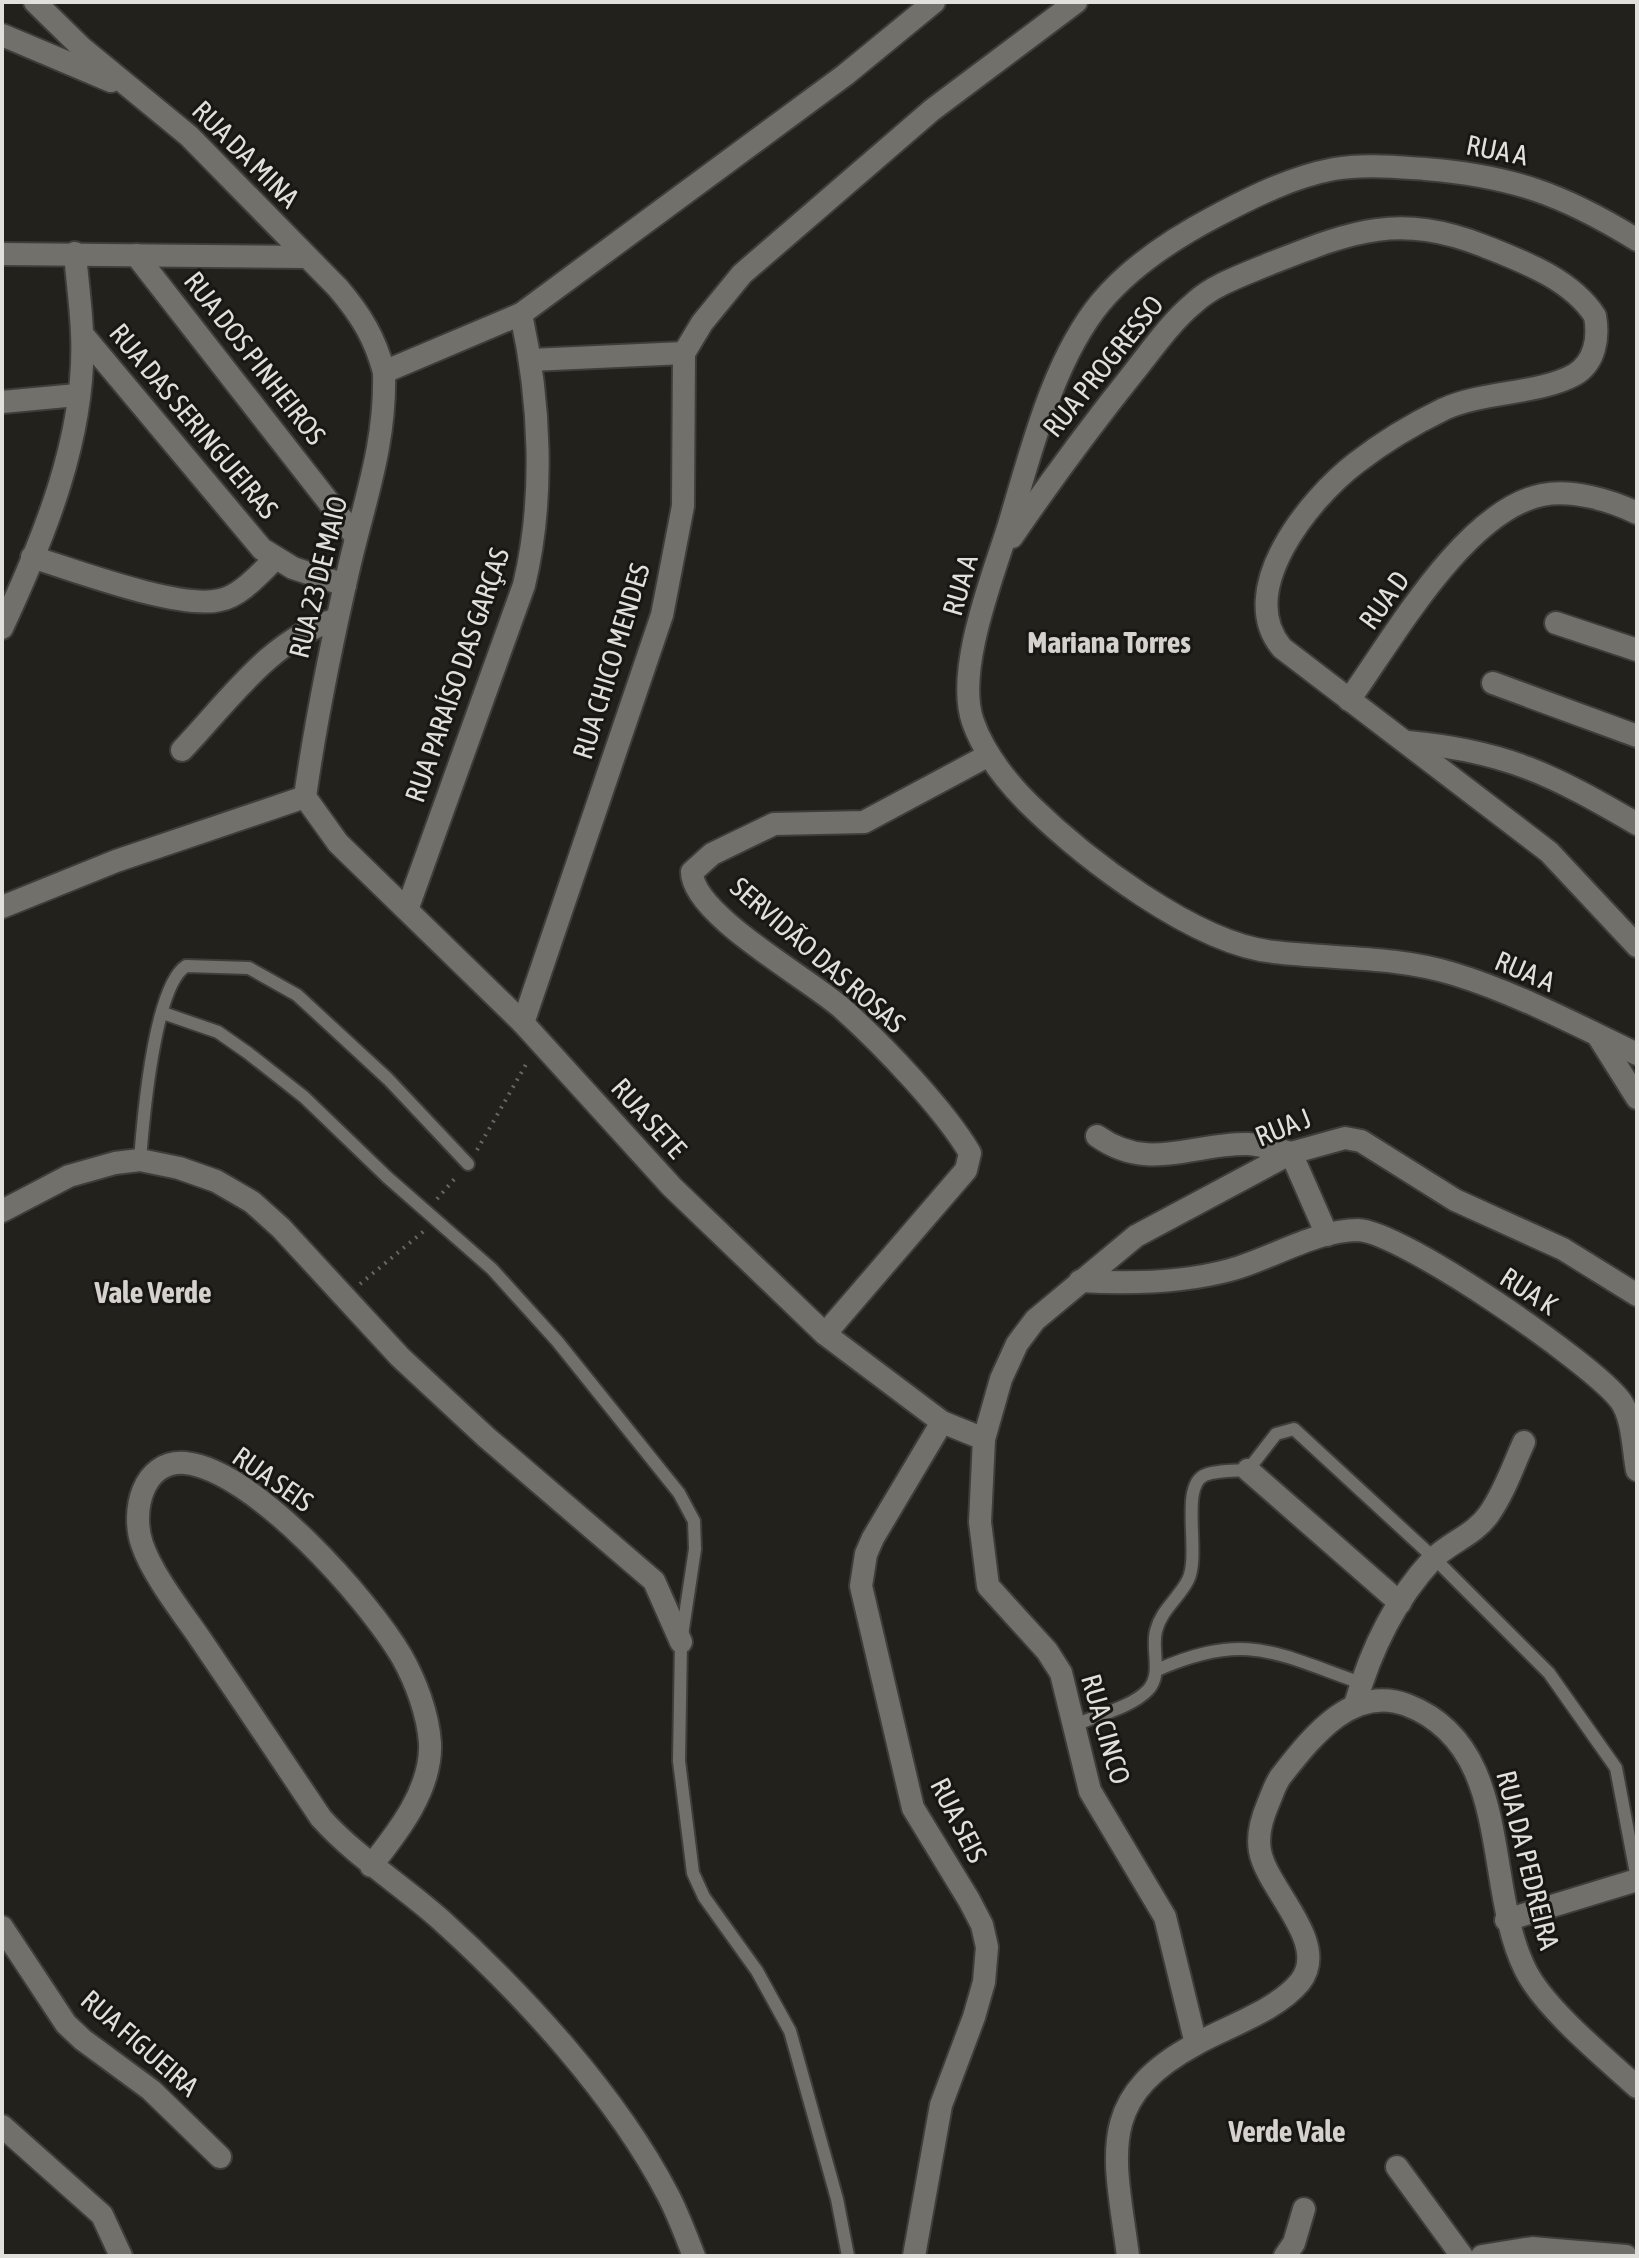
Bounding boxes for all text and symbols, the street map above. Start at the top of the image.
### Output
street label: RUA DA MINA [186,94,306,214]
street label: RUA A [1464,128,1531,172]
street label: RUA DOS PINHEIROS [178,265,332,451]
street label: RUA PROGRESSO [1036,289,1170,443]
street label: RUA DAS SERINGUEIRAS [103,317,285,525]
street label: RUA 23 DE MAIO [282,493,354,661]
street label: RUA PARAÍSO DAS GARÇAS [398,544,516,806]
street label: RUA A [936,551,984,619]
street label: RUA CHICO MENDES [566,559,656,763]
street label: RUA D [1352,565,1416,635]
district label: Mariana Torres [1027,625,1191,659]
street label: SERVIDÃO DAS ROSAS [724,871,912,1039]
street label: RUA A [1490,944,1560,998]
street label: RUA SETE [605,1072,693,1164]
street label: RUA J [1251,1101,1315,1153]
street label: RUA K [1494,1261,1564,1321]
district label: Vale Verde [93,1275,212,1309]
street label: RUA SEIS [227,1440,320,1518]
street label: RUA CINCO [1075,1670,1137,1788]
street label: RUA DA PEDREIRA [1490,1767,1566,1953]
street label: RUA SEIS [924,1772,994,1868]
street label: RUA FIGUEIRA [75,1983,205,2103]
district label: Verde Vale [1227,2114,1346,2148]

